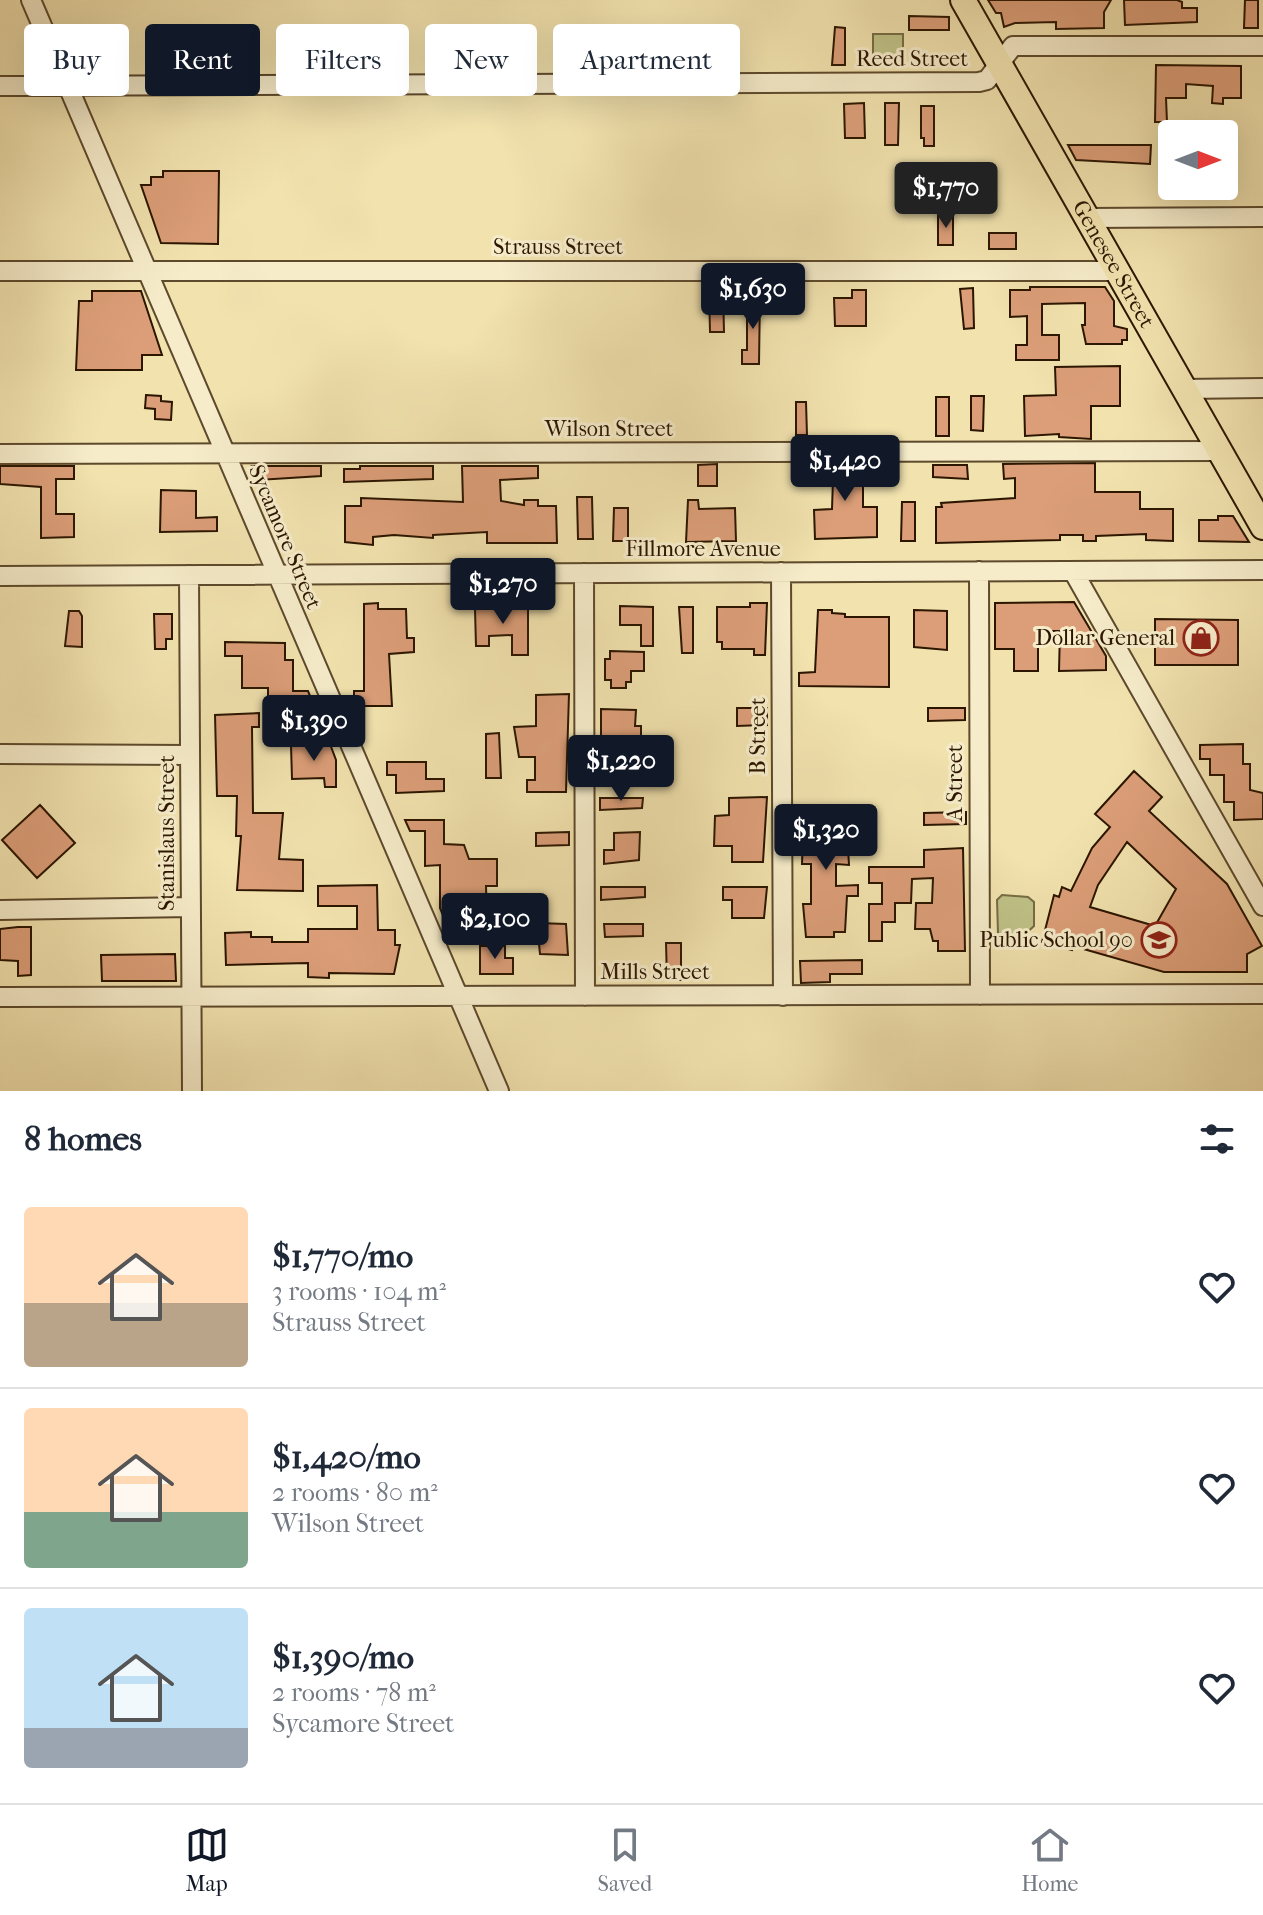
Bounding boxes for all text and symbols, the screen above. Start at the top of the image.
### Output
chip: Buy [24,24,129,96]
chip: Rent [145,24,260,96]
chip: Filters [276,24,409,96]
chip: New [425,24,537,96]
chip: Apartment [553,24,740,96]
street label: Reed Street [856,46,968,72]
north arrow [1158,120,1238,200]
map controls [1158,120,1238,200]
pin: $1,770 [881,162,1011,230]
text: $1,770 [913,172,979,203]
street label: Genesee Street [1067,196,1160,333]
street label: Strauss Street [493,234,623,260]
pin: $1,630 [688,263,818,331]
text: $1,630 [719,273,787,304]
street label: Wilson Street [544,416,674,442]
pin: $1,420 [780,435,910,503]
text: $1,420 [809,445,881,476]
street label: Sycamore Street [243,461,327,613]
street label: Fillmore Avenue [625,536,781,562]
pin: $1,270 [438,558,568,626]
text: $1,270 [468,568,538,599]
shop icon: Dollar General [1182,619,1220,657]
place label: Dollar General [1035,625,1175,651]
pin: $1,390 [249,695,379,763]
street label: B Street [745,697,771,775]
text: $1,390 [280,705,348,736]
pin: $1,220 [556,735,686,803]
street label: A Street [942,744,968,823]
text: $1,220 [586,745,656,776]
street label: Stanislaus Street [154,755,180,911]
pin: $1,320 [761,804,891,872]
text: $1,320 [792,814,860,845]
pin: $2,100 [430,893,560,961]
text: $2,100 [460,903,530,934]
school or university icon: Public School 90 [1140,921,1178,959]
place label: Public School 90 [979,927,1133,953]
street label: Mills Street [600,959,710,985]
icon: filters [1195,1117,1239,1161]
text: 8 homes [24,1119,142,1159]
text: $1,770/mo [272,1236,413,1276]
icon: home [88,1239,184,1335]
icon: heart [1195,1265,1239,1309]
text: 3 rooms · 104 m² [272,1276,446,1307]
text: Strauss Street [272,1307,426,1338]
text: $1,420/mo [272,1437,421,1477]
icon: home [88,1440,184,1536]
icon: heart [1195,1466,1239,1510]
text: 2 rooms · 80 m² [272,1477,438,1508]
text: Wilson Street [272,1508,424,1539]
text: $1,390/mo [272,1637,414,1677]
icon: home [88,1640,184,1736]
icon: heart [1195,1666,1239,1710]
text: 2 rooms · 78 m² [272,1677,436,1708]
text: Sycamore Street [272,1708,454,1739]
tab: Map [185,1823,229,1897]
tab: Saved [598,1823,652,1897]
tab: Home [1021,1823,1078,1897]

